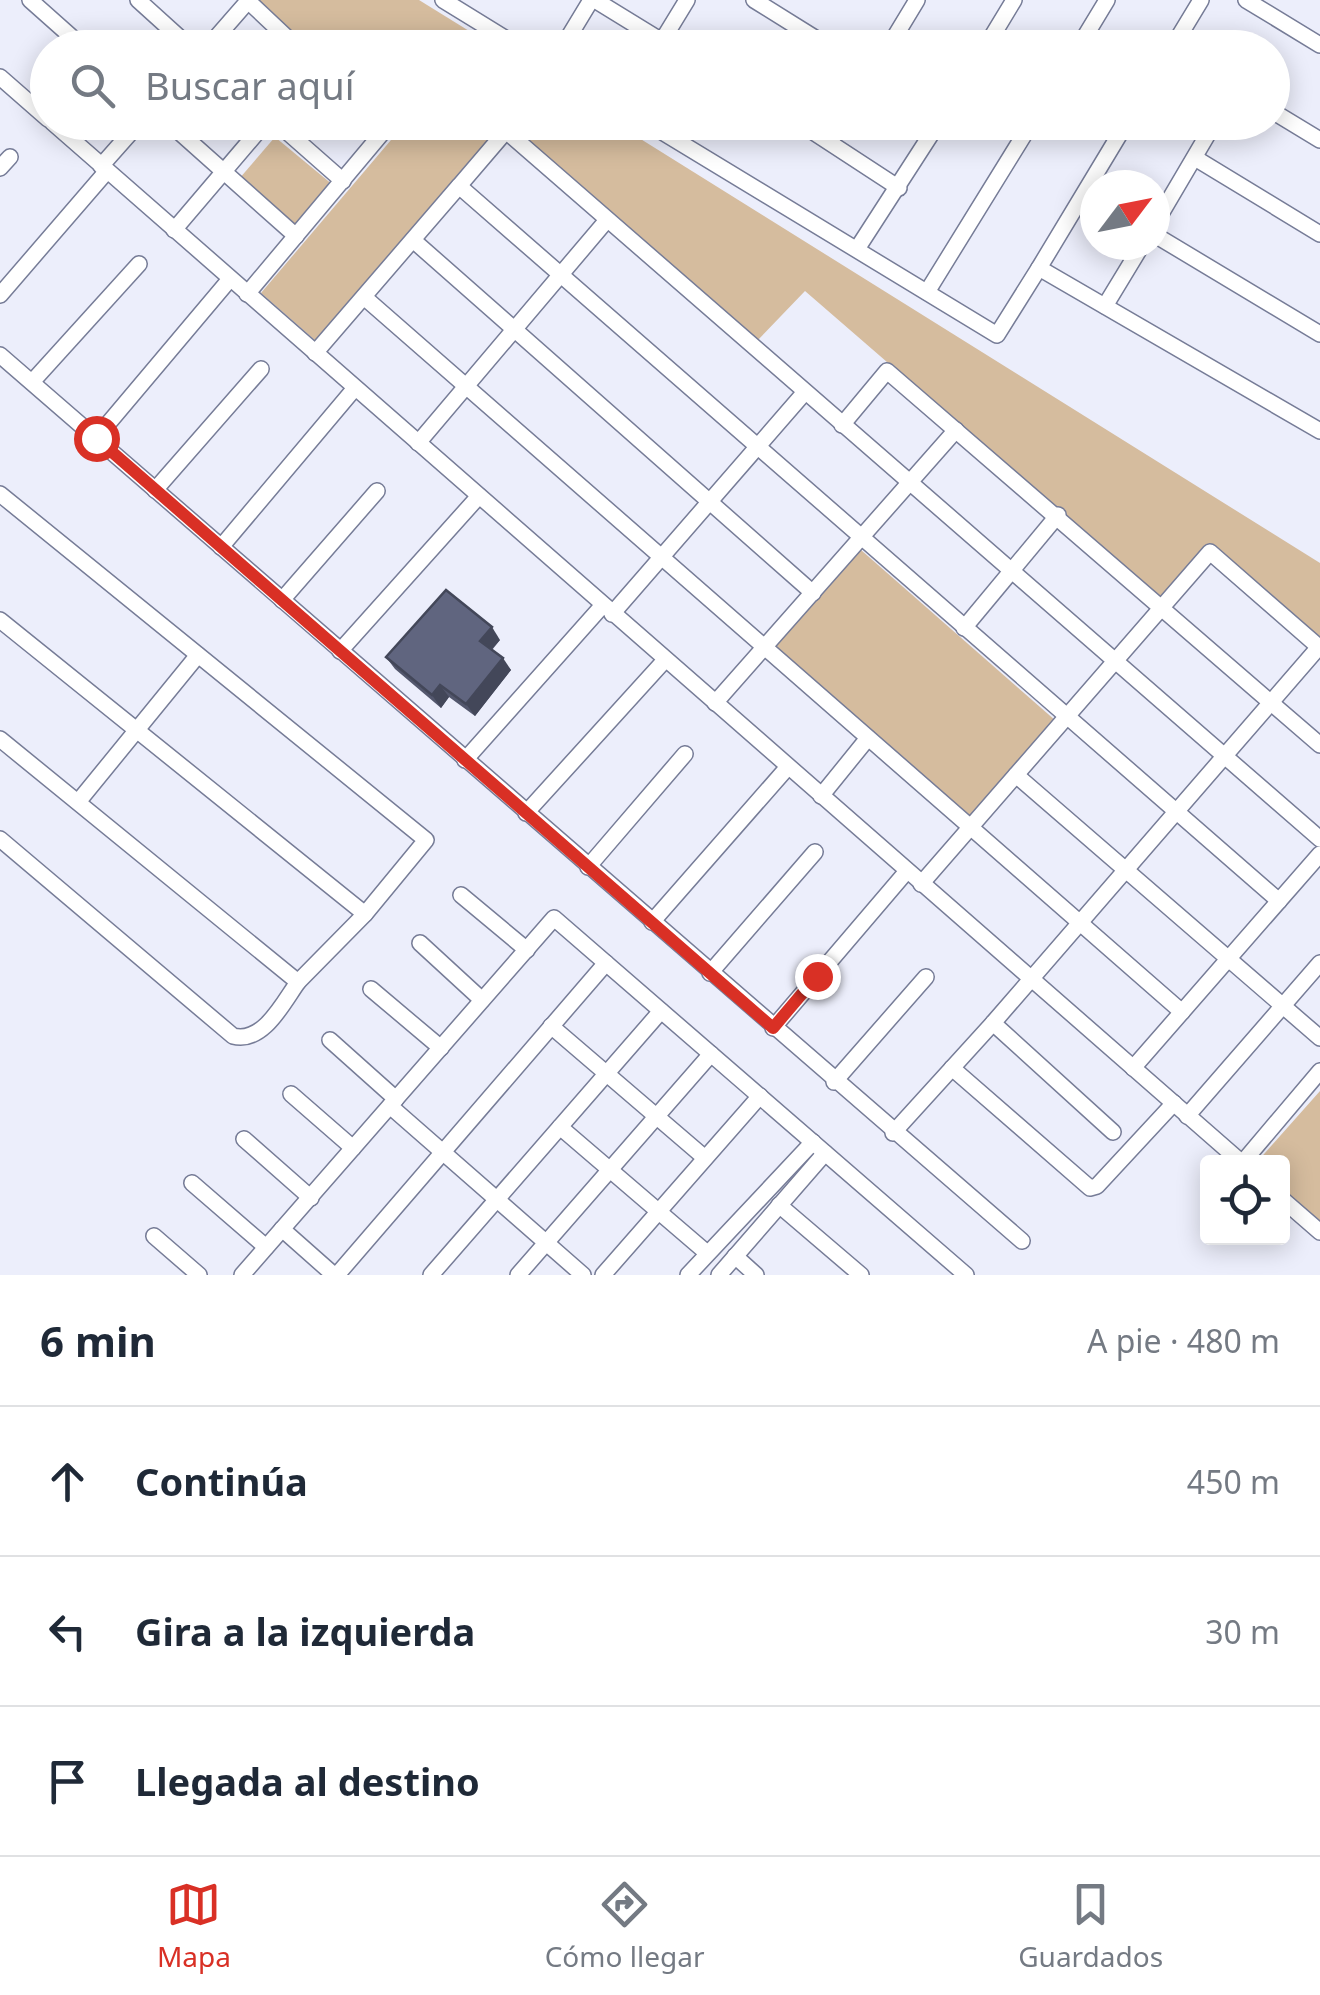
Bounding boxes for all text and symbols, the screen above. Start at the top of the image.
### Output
search box [30,30,1290,140]
icon: search [65,58,120,113]
text: Buscar aquí [145,59,355,111]
north arrow [1080,170,1170,260]
route start [74,416,120,462]
route end [795,954,841,1000]
map controls [1200,1155,1290,1245]
button: locate [1200,1155,1290,1245]
text: 6 min [40,1312,156,1369]
text: A pie · 480 m [1087,1319,1280,1362]
icon: ahead [40,1454,95,1509]
text: Continúa [135,1455,308,1507]
text: 450 m [1187,1460,1280,1503]
icon: left [40,1604,95,1659]
text: Gira a la izquierda [135,1605,475,1657]
text: 30 m [1205,1610,1280,1653]
icon: arrive [40,1754,95,1809]
text: Llegada al destino [135,1755,480,1807]
tab: Mapa [157,1877,231,1975]
tab: Cómo llegar [545,1877,704,1975]
tab: Guardados [1018,1877,1163,1975]

